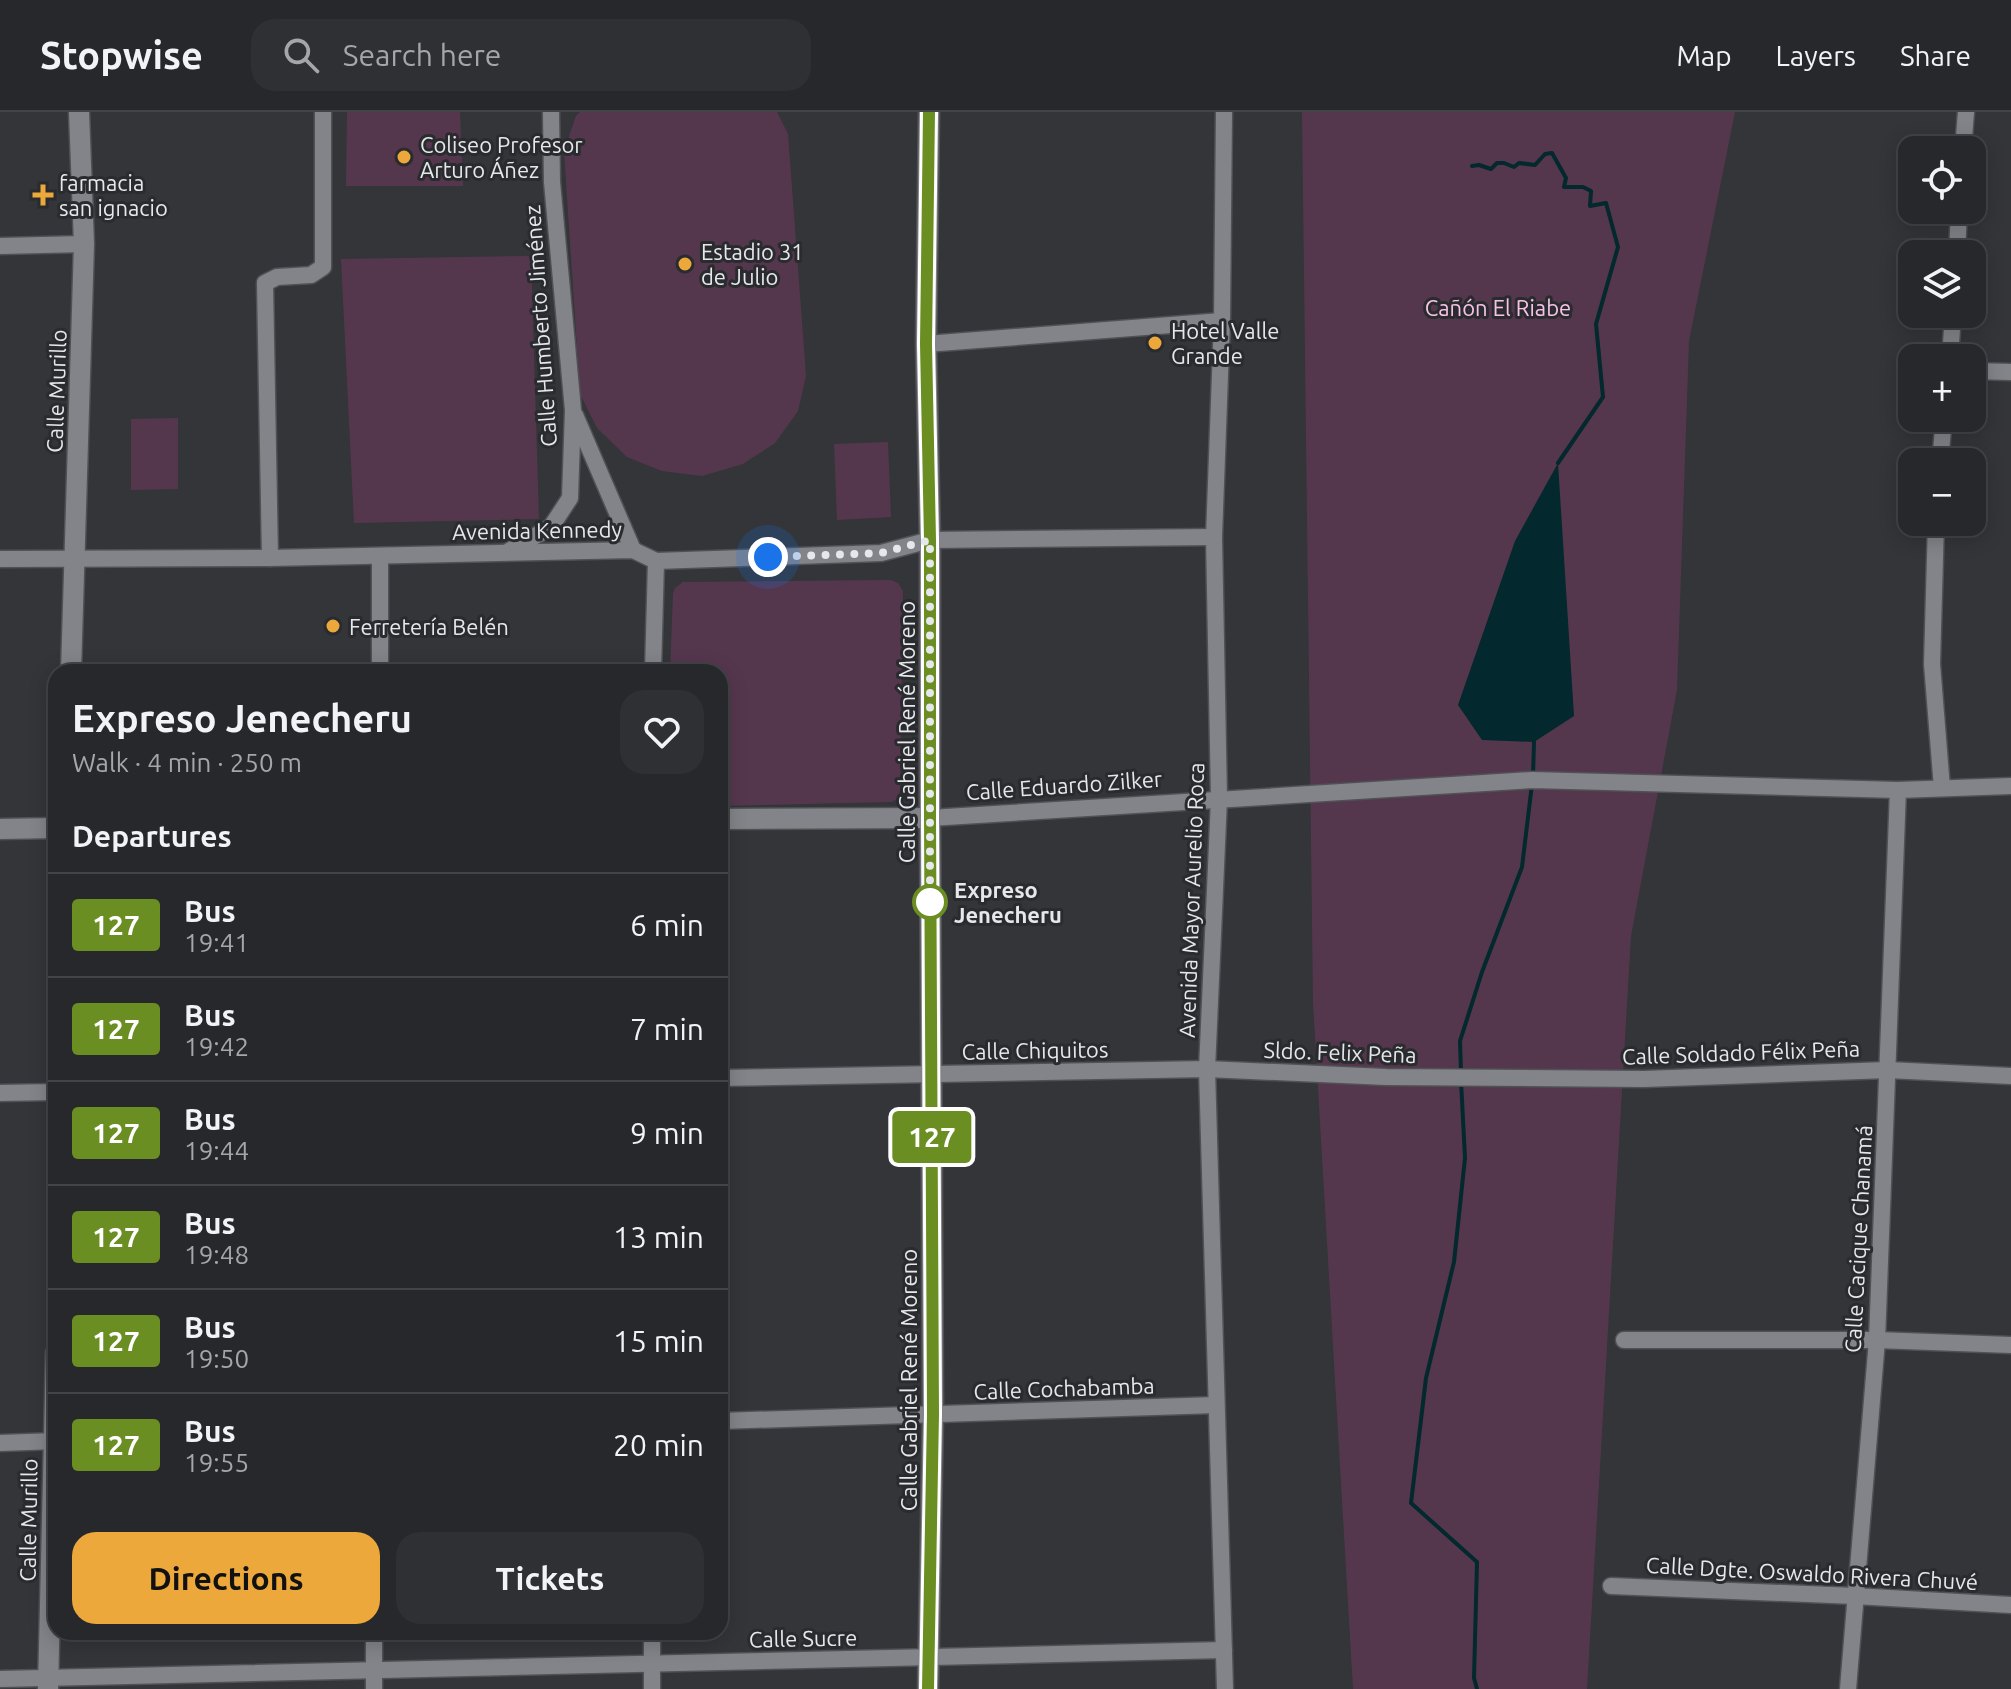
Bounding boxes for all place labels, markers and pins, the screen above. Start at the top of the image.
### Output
place label: Coliseo Profesor Arturo Áñez [420,132,583,182]
marker: Coliseo Profesor Arturo Áñez [395,148,413,166]
place label: farmacia san ignacio [59,170,168,220]
marker: farmacia san ignacio [34,186,52,204]
place label: Estadio 31 de Julio [701,239,804,289]
marker: Estadio 31 de Julio [676,255,694,273]
place label: Hotel Valle Grande [1171,318,1279,368]
marker: Hotel Valle Grande [1146,334,1164,352]
place label: Ferretería Belén [349,614,509,639]
marker: Ferretería Belén [324,617,342,635]
place label: Expreso Jenecheru [954,877,1062,927]
marker: Expreso Jenecheru [913,885,947,919]

